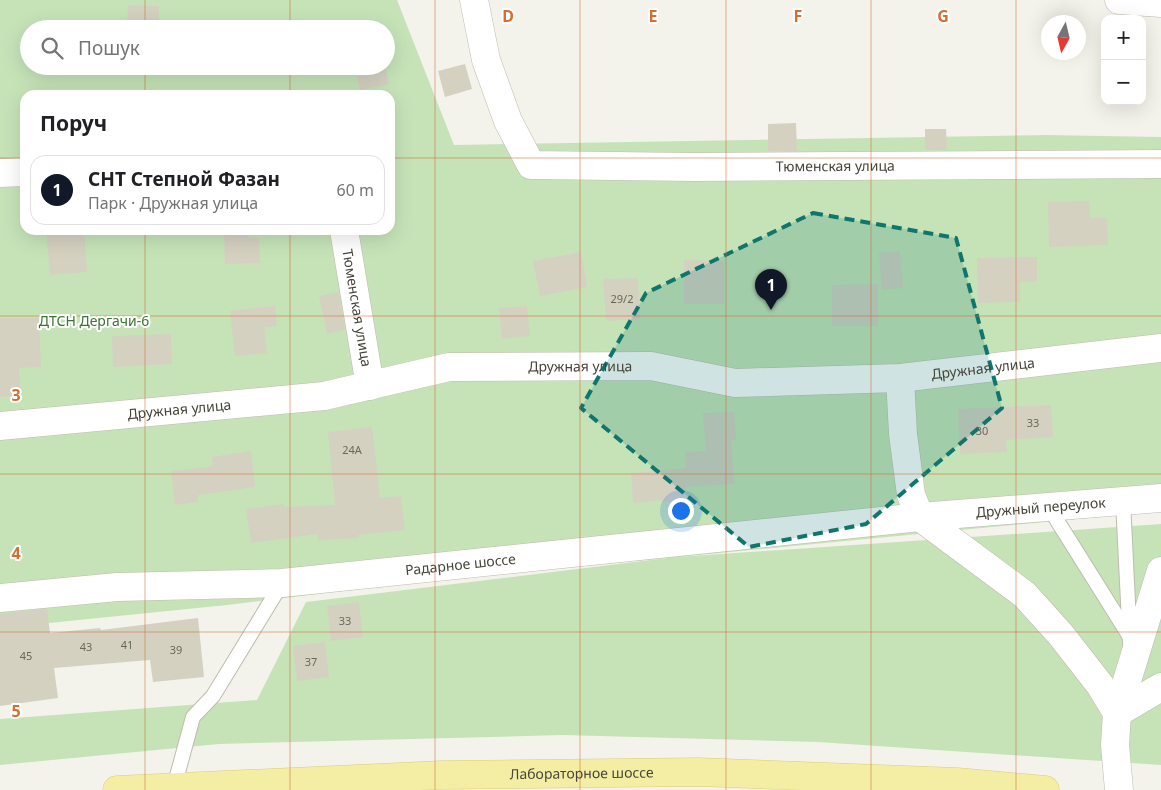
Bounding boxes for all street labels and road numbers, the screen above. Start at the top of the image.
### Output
street label: Тюменская улица [776,156,895,175]
street label: Тюменская улица [338,248,377,368]
street label: Дружная улица [930,353,1036,383]
street label: Дружная улица [528,356,632,376]
street label: Дружная улица [127,395,232,423]
street label: Дружный переулок [975,492,1107,522]
street label: Радарное шоссе [404,549,517,579]
street label: Лабораторное шоссе [510,763,654,783]

